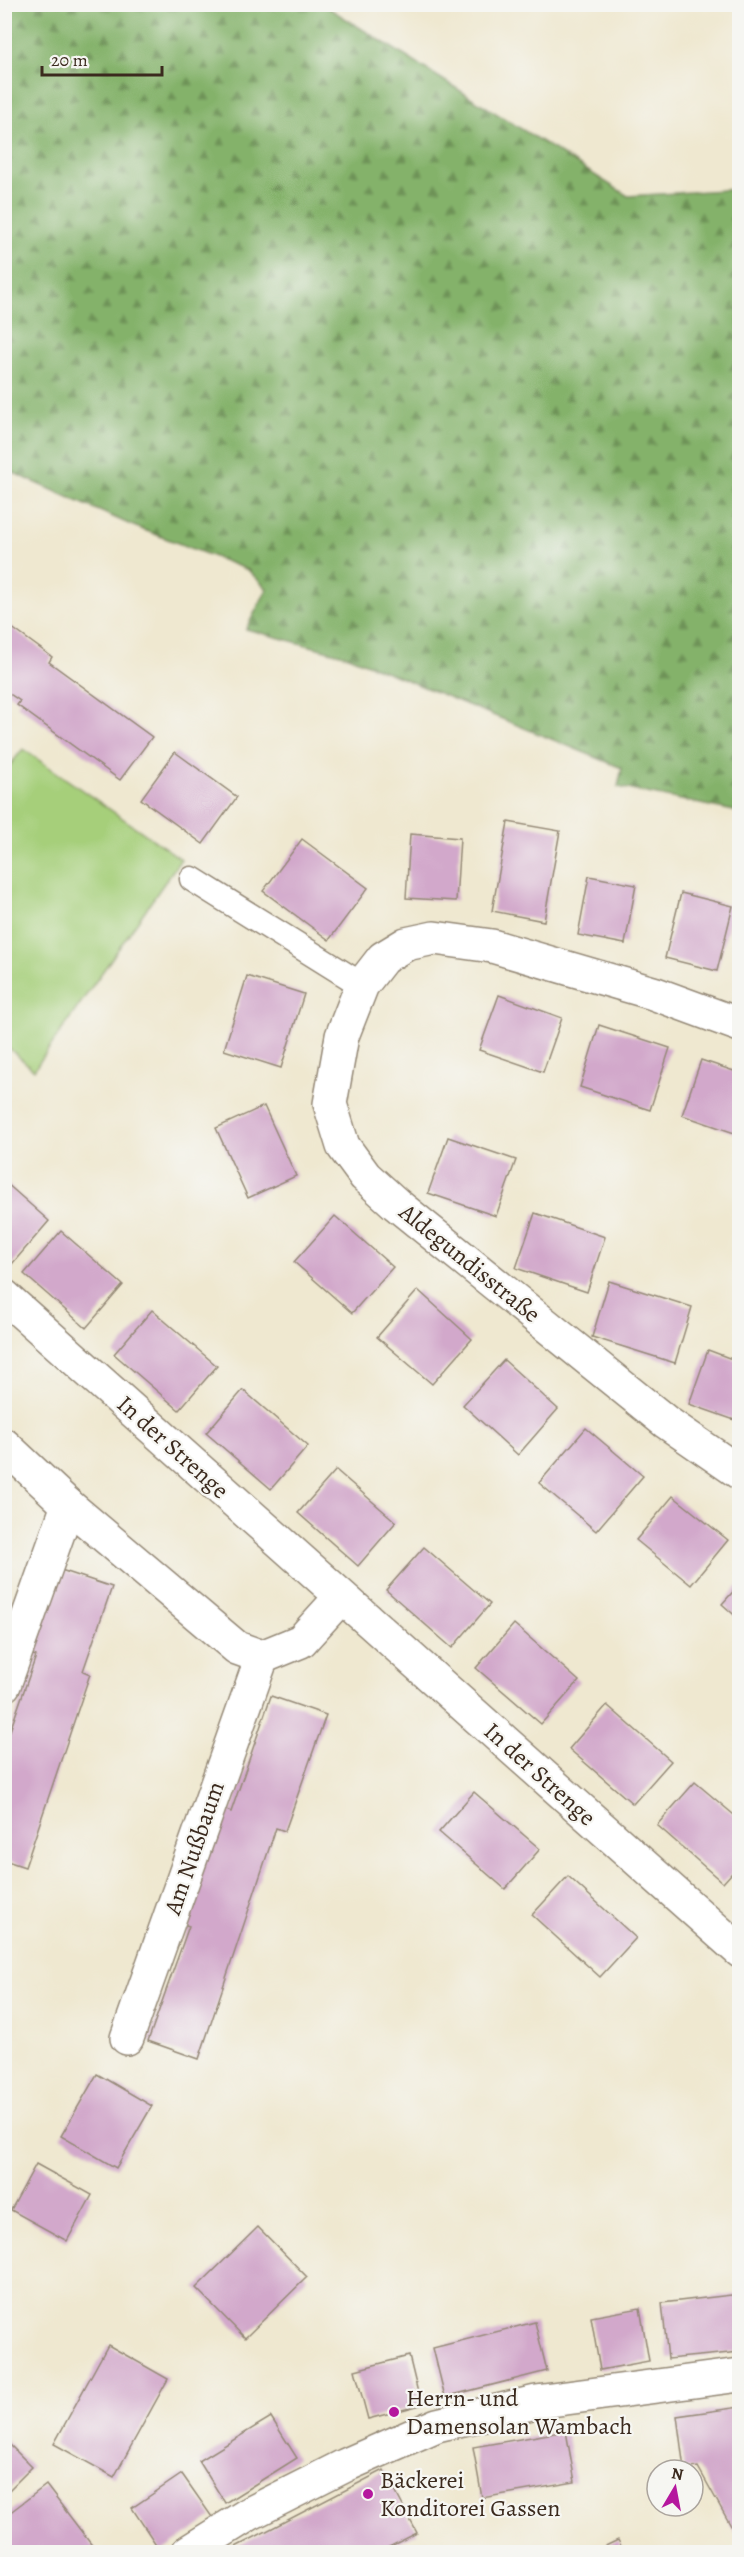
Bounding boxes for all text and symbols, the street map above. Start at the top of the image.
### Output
scale bar [42,39,162,77]
text: 20 m [51,48,88,72]
street label: Aldegundisstraße [392,1196,547,1330]
street label: In der Strenge [110,1388,236,1506]
street label: In der Strenge [477,1715,603,1833]
street label: Am Nußbaum [156,1777,232,1920]
place label: Herrn- und Damensolan Wambach [406,2382,633,2442]
marker: Herrn- und Damensolan Wambach [387,2405,401,2419]
north arrow [645,2458,705,2518]
text: N [670,2462,685,2486]
place label: Bäckerei Konditorei Gassen [380,2464,560,2524]
marker: Bäckerei Konditorei Gassen [361,2487,375,2501]

